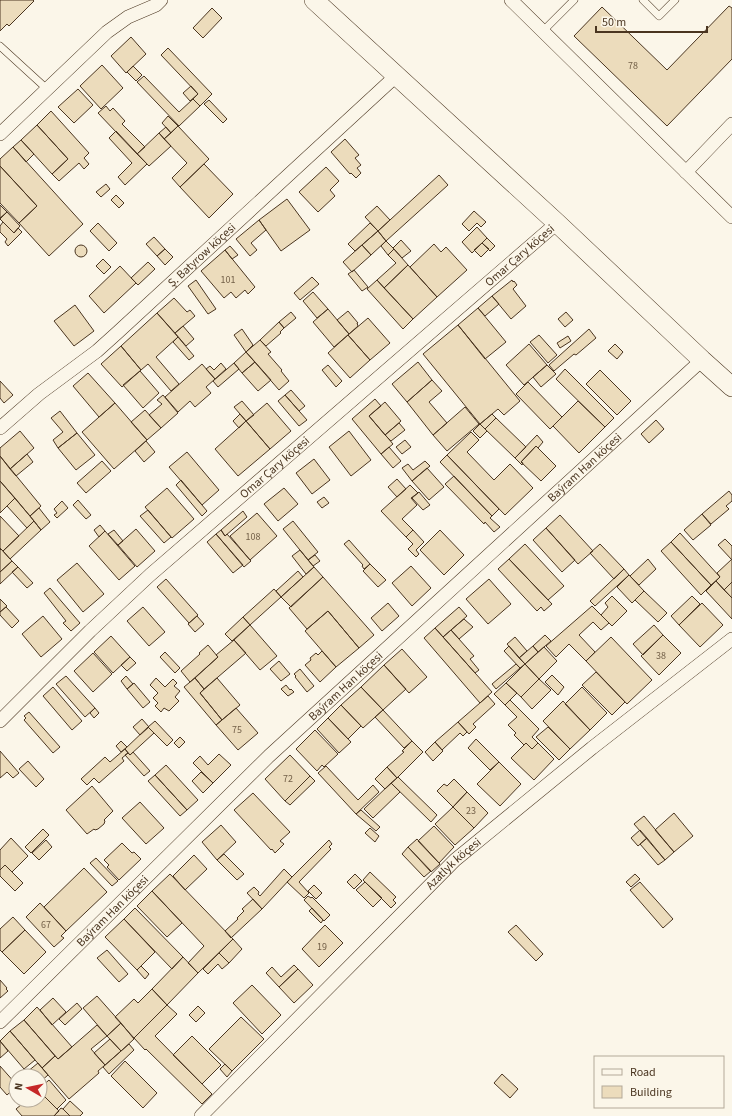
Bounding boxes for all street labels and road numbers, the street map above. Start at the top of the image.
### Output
street label: Ş. Batyrow köçesi [164,219,240,291]
street label: Omar Çary köçesi [481,221,559,291]
street label: Baýram Han köçesi [544,429,626,506]
street label: Omar Çary köçesi [236,433,313,503]
street label: Baýram Han köçesi [305,648,387,725]
street label: Azatlyk köçesi [422,834,485,894]
street label: Baýram Han köçesi [73,872,153,951]

